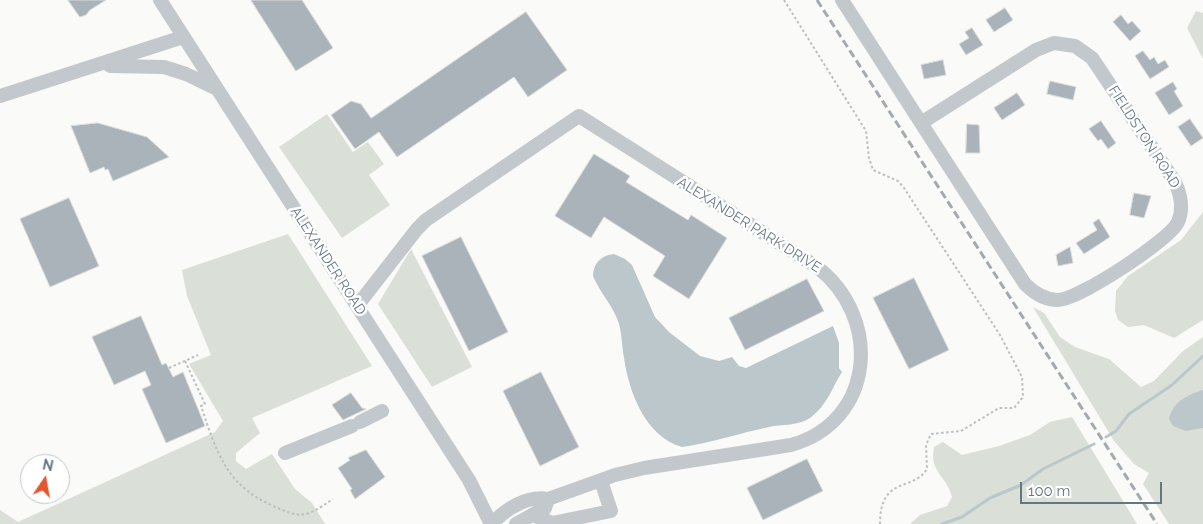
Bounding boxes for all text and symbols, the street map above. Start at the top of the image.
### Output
street label: FIELDSTON ROAD [1105,83,1183,191]
street label: ALEXANDER PARK DRIVE [674,174,824,276]
street label: ALEXANDER ROAD [287,204,369,318]
north arrow [20,454,70,504]
text: N [41,456,55,474]
scale bar [1023,472,1166,504]
text: 100 m [1028,482,1070,500]

